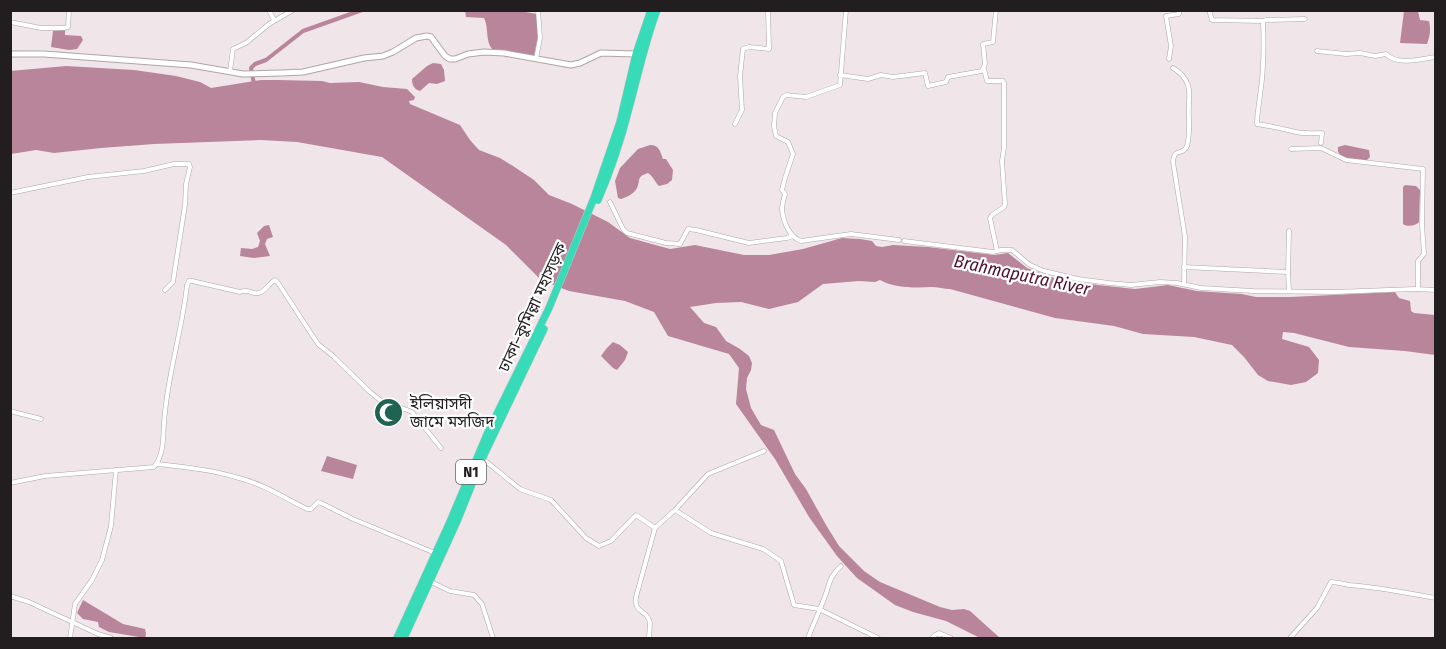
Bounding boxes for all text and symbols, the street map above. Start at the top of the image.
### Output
street label: ঢাকা–কুমিল্লা মহাসড়ক [494,239,571,376]
water label: Brahmaputra River [952,250,1093,300]
place label: ইলিয়াসদী জামে মসজিদ [409,394,495,431]
mosque icon: ইলিয়াসদী জামে মসজিদ [373,396,405,428]
road number: N1 [456,460,486,484]

